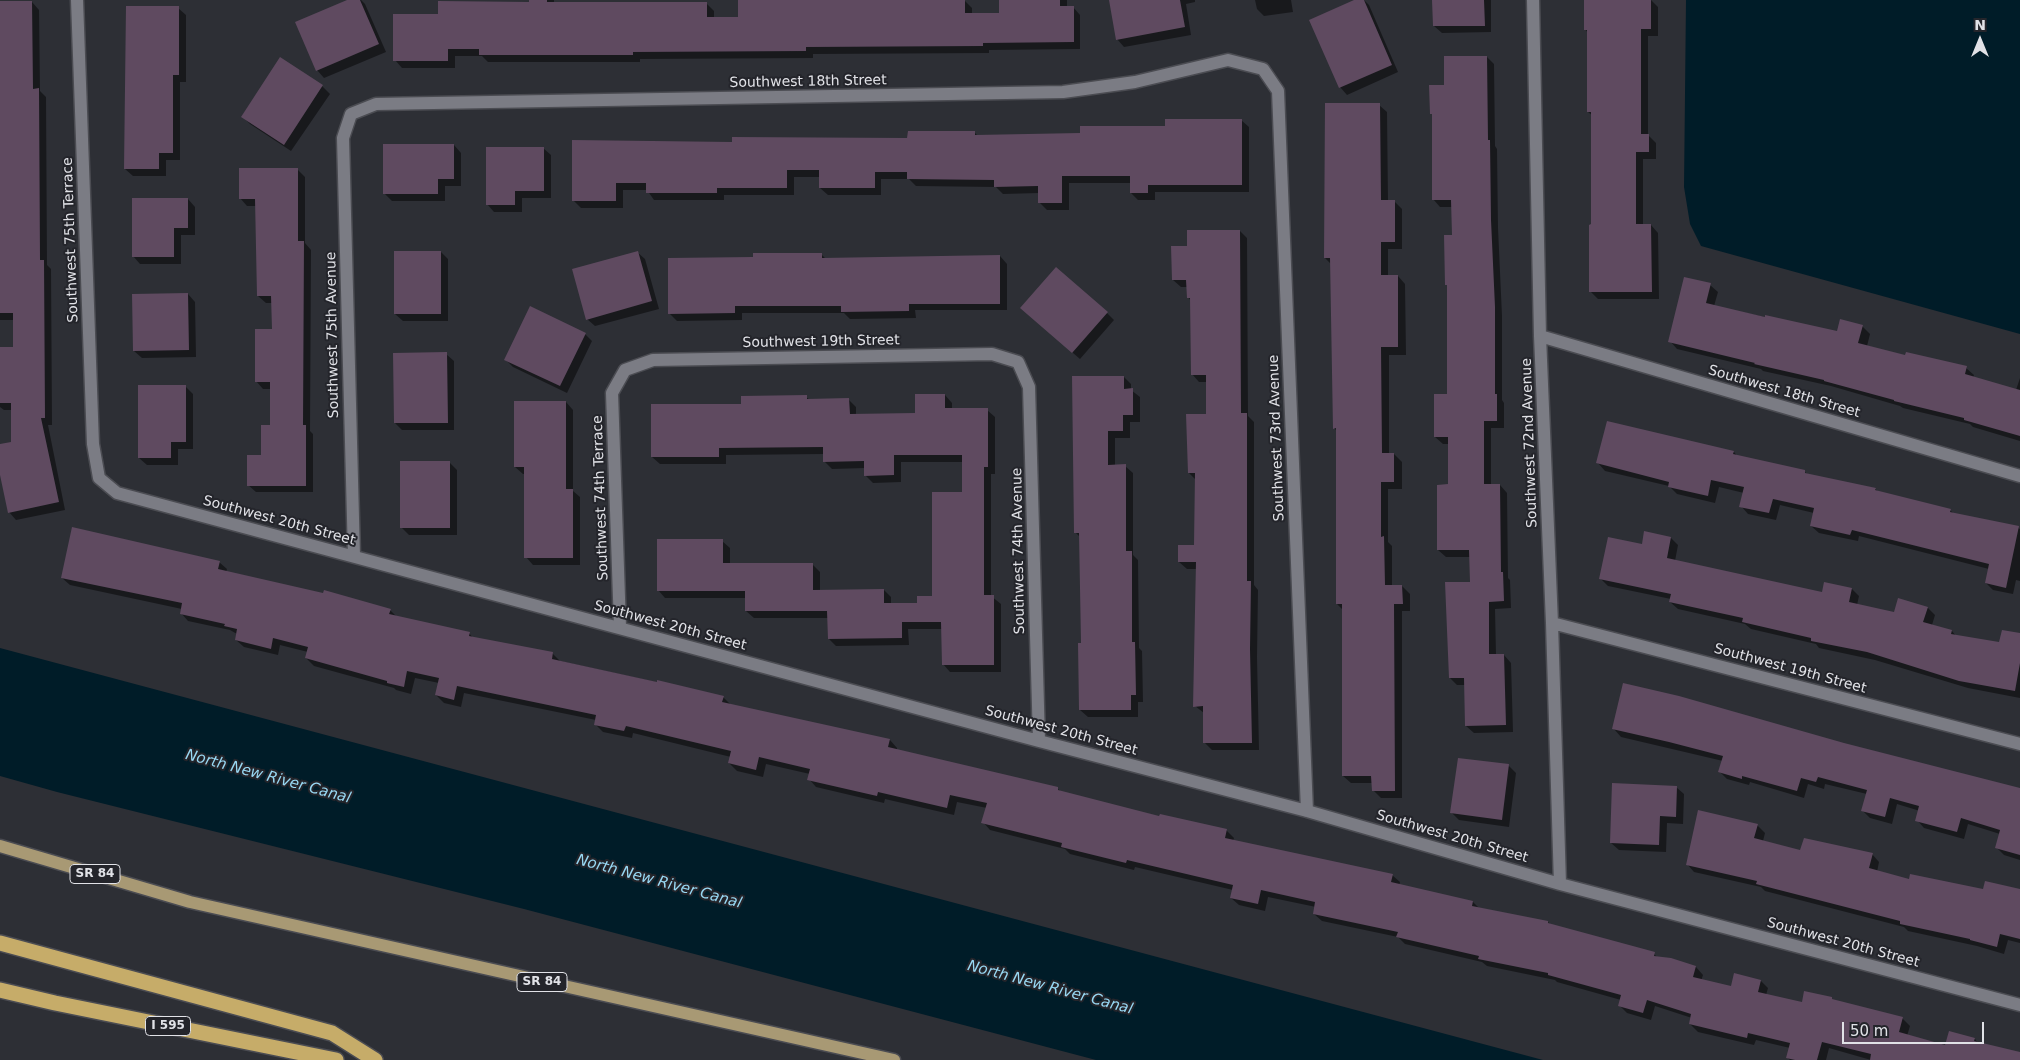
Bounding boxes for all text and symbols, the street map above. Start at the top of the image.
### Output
north arrow [1955,15,2005,65]
text: N [1974,17,1986,33]
street label: Southwest 18th Street [729,72,887,92]
street label: Southwest 75th Terrace [60,157,82,323]
street label: Southwest 75th Avenue [323,252,343,418]
street label: Southwest 19th Street [742,332,900,352]
street label: Southwest 73rd Avenue [1266,354,1288,522]
street label: Southwest 72nd Avenue [1519,358,1541,528]
street label: Southwest 18th Street [1706,362,1862,422]
street label: Southwest 74th Terrace [590,415,612,581]
street label: Southwest 74th Avenue [1009,468,1029,634]
street label: Southwest 20th Street [201,493,357,549]
street label: Southwest 20th Street [592,598,748,654]
street label: Southwest 19th Street [1712,641,1868,697]
street label: Southwest 20th Street [983,703,1139,759]
water label: North New River Canal [183,746,353,808]
street label: Southwest 20th Street [1374,807,1530,867]
water label: North New River Canal [574,851,744,913]
road number: SR 84 [70,864,120,884]
street label: Southwest 20th Street [1765,915,1921,971]
water label: North New River Canal [965,957,1135,1019]
road number: SR 84 [517,972,567,992]
scale bar [1845,1012,1988,1044]
road number: I 595 [146,1016,190,1036]
text: 50 m [1850,1022,1888,1040]

